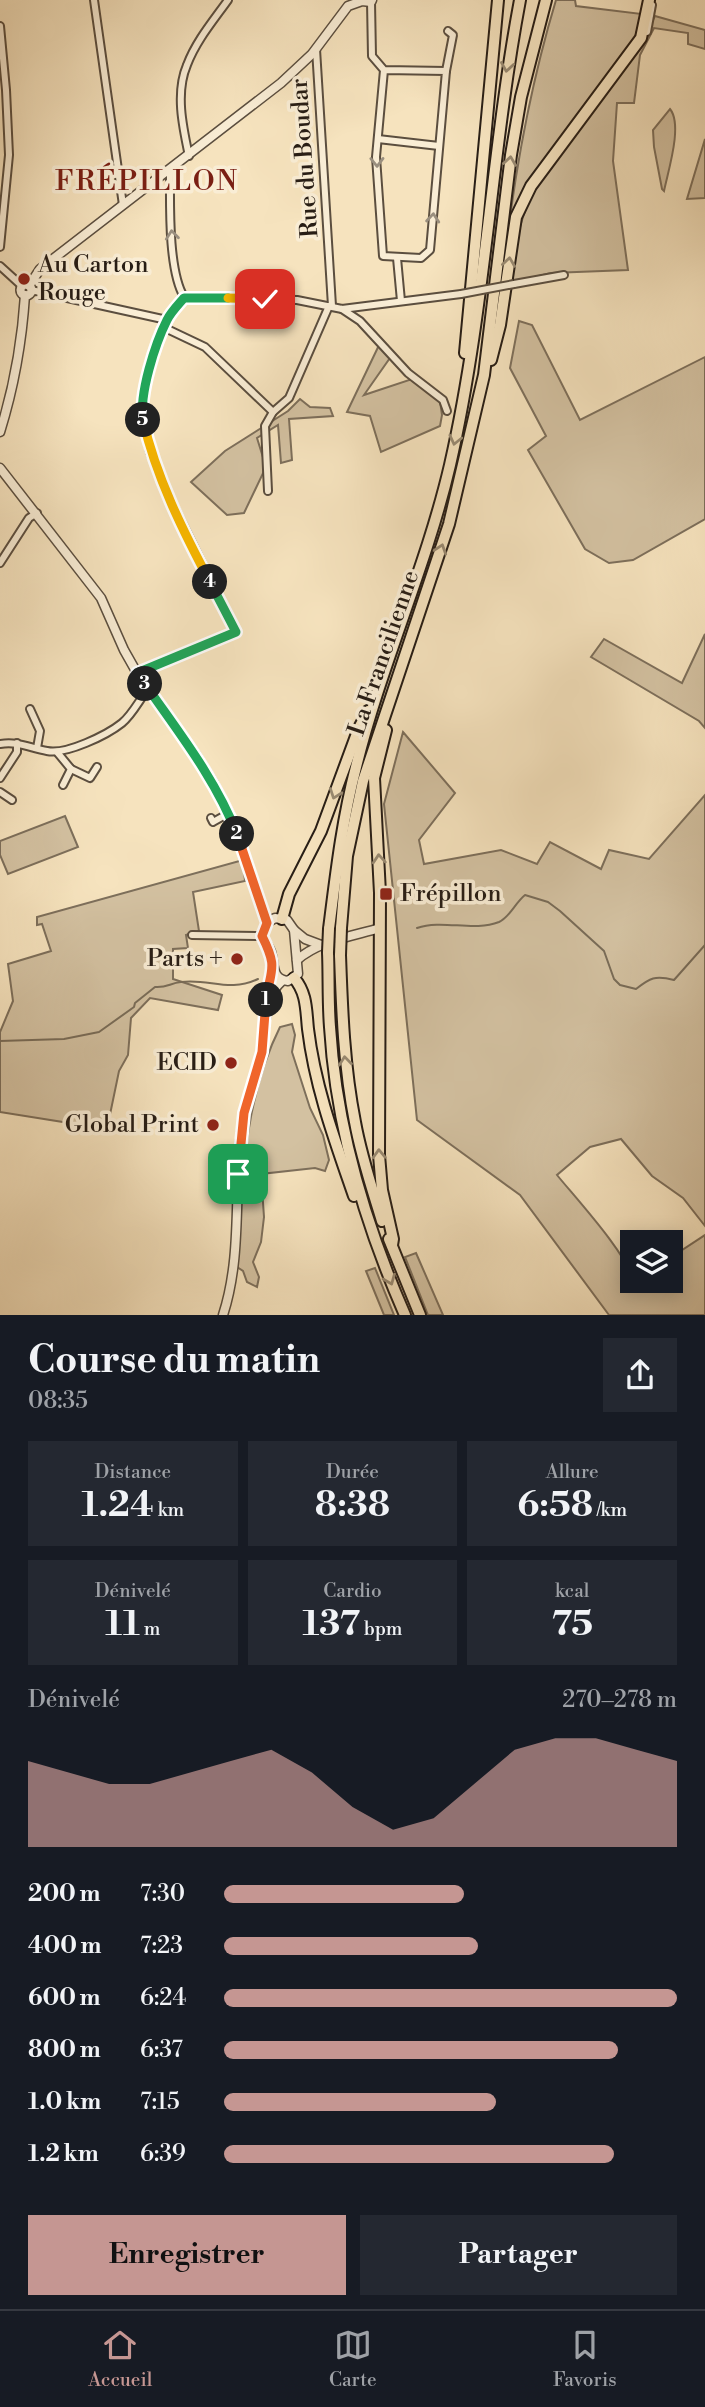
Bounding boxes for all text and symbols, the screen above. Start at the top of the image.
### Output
one-way arrow [500,61,515,73]
street label: Rue du Boudar [284,77,326,239]
one-way arrow [502,155,517,167]
one-way arrow [369,158,385,168]
district label: FRÉPILLON [55,162,239,199]
one-way arrow [425,213,440,224]
one-way arrow [164,229,179,241]
place label: Au Carton Rouge [37,250,149,308]
one-way arrow [502,256,517,267]
pin [235,269,295,329]
marker: Au Carton Rouge [16,271,32,287]
icon: check [246,280,284,318]
pin: 5 [125,402,160,438]
text: 5 [137,407,148,431]
one-way arrow [449,434,464,446]
one-way arrow [433,544,448,556]
pin: 4 [192,564,228,600]
street label: La Francilienne [342,566,426,740]
text: 4 [203,569,216,593]
pin: 3 [128,666,162,702]
text: 3 [139,671,150,695]
one-way arrow [329,788,343,800]
pin: 2 [219,816,254,852]
text: 2 [231,821,242,845]
one-way arrow [372,854,387,865]
place label: Frépillon [400,879,502,909]
marker: Frépillon [378,886,394,902]
place label: Parts + [147,944,223,974]
marker: Parts + [229,951,245,967]
pin: 1 [248,982,284,1018]
text: 1 [261,987,270,1011]
place label: ECID [156,1048,217,1078]
marker: ECID [223,1055,239,1071]
one-way arrow [338,1055,353,1066]
place label: Global Print [65,1110,199,1140]
marker: Global Print [205,1117,221,1133]
pin [208,1144,268,1204]
one-way arrow [372,1148,387,1159]
icon: arrive [219,1155,257,1193]
map controls [620,1230,683,1293]
button: layers [620,1230,683,1293]
one-way arrow [381,1273,395,1285]
text: Course du matin [28,1337,320,1384]
button: share [603,1338,677,1412]
text: 08:35 [28,1387,88,1415]
text: Distance [94,1460,171,1484]
text: Durée [326,1460,379,1484]
text: Allure [546,1460,599,1484]
text: 1.24 [81,1484,154,1527]
text: 8:38 [315,1484,390,1527]
text: 6:58 [517,1484,593,1527]
text: km [154,1498,184,1522]
text: /km [593,1498,627,1522]
text: Dénivelé [95,1579,171,1603]
text: Cardio [323,1579,382,1603]
text: kcal [555,1579,589,1603]
text: 11 [105,1603,140,1646]
text: 137 [302,1603,360,1646]
text: 75 [551,1603,593,1646]
text: m [140,1617,160,1641]
text: bpm [360,1617,403,1641]
text: Dénivelé [28,1686,120,1714]
text: 270–278 m [562,1686,677,1714]
text: 200 m [28,1880,100,1908]
text: 7:30 [140,1880,185,1908]
text: 400 m [28,1932,101,1960]
text: 7:23 [140,1932,183,1960]
text: 600 m [28,1984,101,2012]
text: 6:24 [140,1984,186,2012]
text: 800 m [28,2036,101,2064]
text: 6:37 [140,2036,183,2064]
text: 1.0 km [28,2088,101,2116]
text: 7:15 [140,2088,180,2116]
text: 1.2 km [28,2140,99,2168]
text: 6:39 [140,2140,186,2168]
button: Enregistrer [28,2215,346,2295]
button: Partager [360,2215,677,2295]
tab: Accueil [88,2326,152,2392]
tab: Carte [329,2326,376,2392]
tab: Favoris [553,2326,617,2392]

